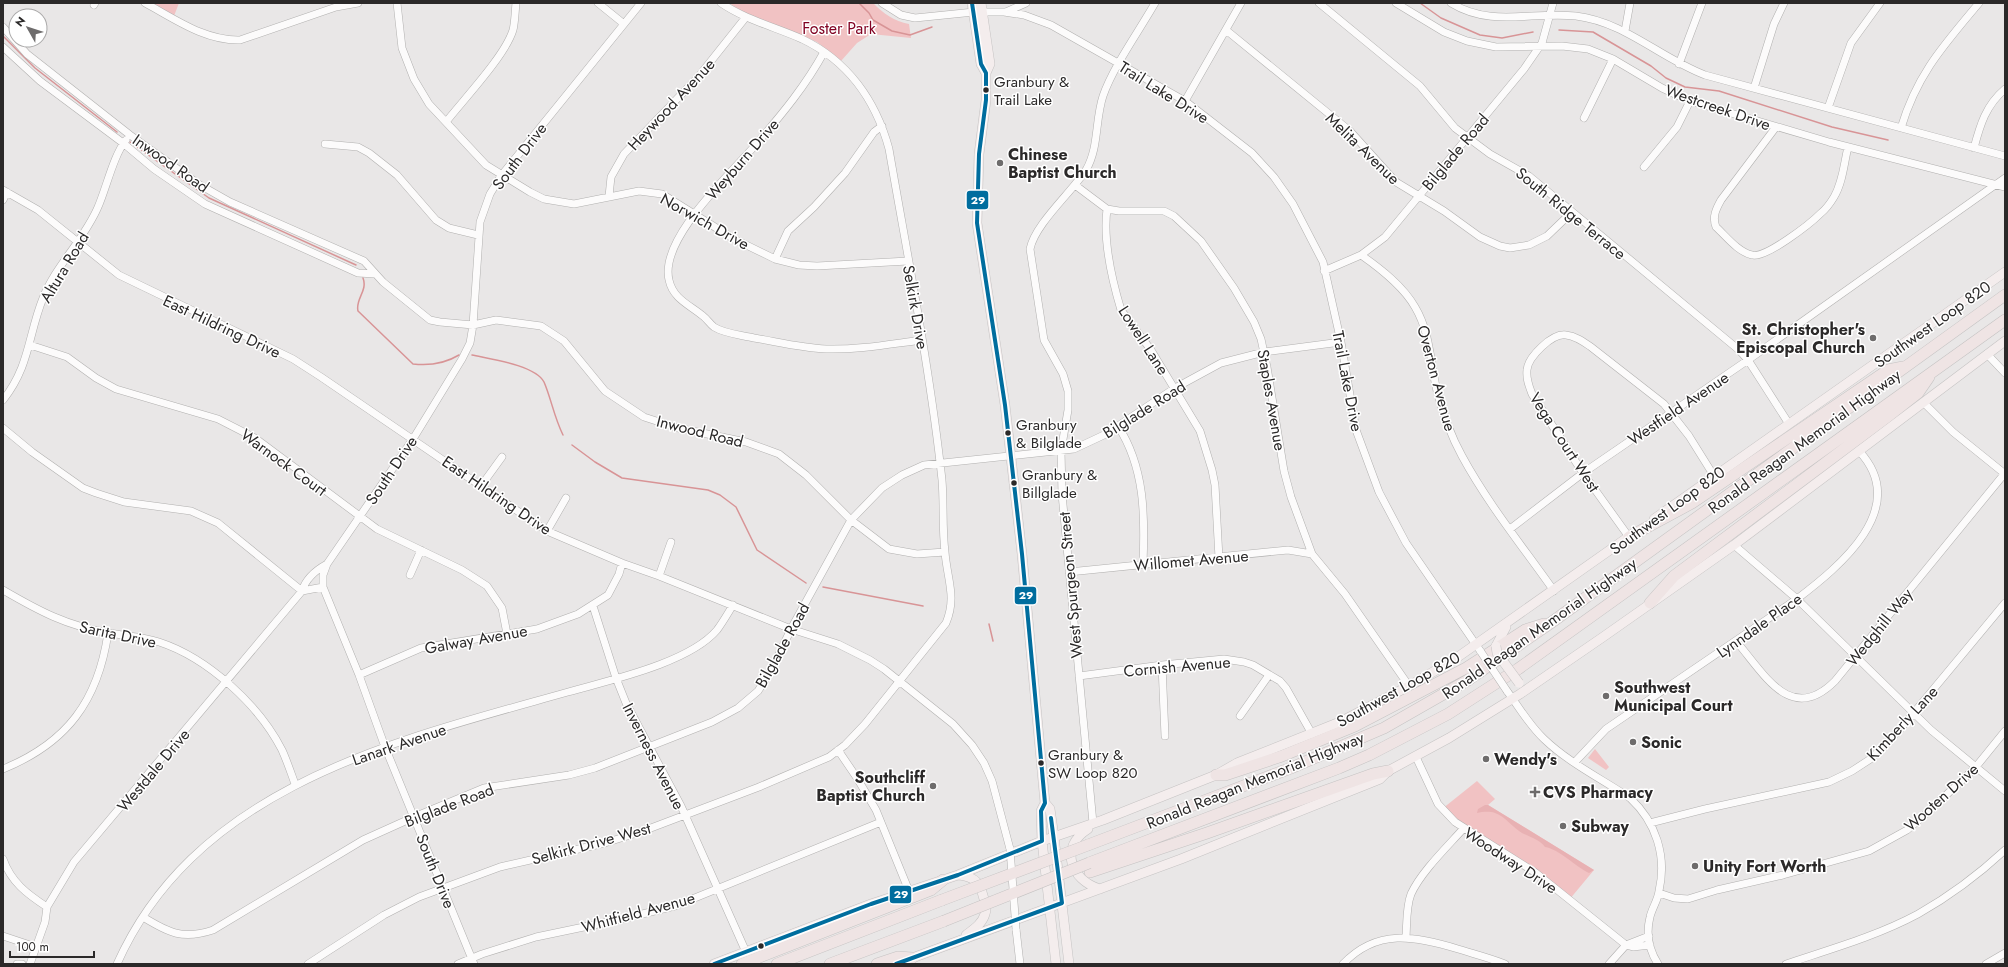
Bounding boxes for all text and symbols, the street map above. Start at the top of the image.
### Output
north arrow [8,8,48,48]
text: N [11,13,29,30]
park label: Foster Park [802,17,877,40]
street label: Heywood Avenue [622,53,720,156]
street label: Trail Lake Drive [1114,56,1213,129]
place label: Granbury & Trail Lake [994,71,1069,111]
street label: Westcreek Drive [1662,79,1774,136]
marker: Granbury & Trail Lake [981,85,991,95]
street label: Melita Avenue [1320,107,1405,190]
street label: Bilglade Road [1416,109,1494,196]
street label: Weyburn Drive [700,114,784,205]
street label: South Drive [487,118,552,195]
street label: Inwood Road [128,129,214,198]
place label: Chinese Baptist Church [1008,143,1117,184]
marker: Chinese Baptist Church [995,158,1005,168]
street label: South Ridge Terrace [1511,162,1631,265]
street label: Norwich Drive [656,187,753,255]
line badge: 29 [966,190,989,210]
text: 29 [971,192,985,208]
street label: Altura Road [34,227,95,307]
street label: Selkirk Drive [897,263,934,351]
street label: Southwest Loop 820 [1869,275,1995,373]
street label: East Hildring Drive [159,289,284,364]
street label: Lowell Lane [1113,301,1175,379]
place label: St. Christopher's Episcopal Church [1736,318,1865,359]
street label: Overton Avenue [1411,322,1462,434]
street label: Trail Lake Drive [1326,329,1369,433]
marker: St. Christopher's Episcopal Church [1868,333,1878,343]
street label: Staples Avenue [1251,348,1292,453]
street label: Ronald Reagan Memorial Highway [1703,363,1906,519]
street label: Westfield Avenue [1623,366,1733,451]
street label: Bilglade Road [1098,375,1190,444]
street label: Vega Court West [1524,388,1605,497]
street label: Inwood Road [654,410,746,453]
place label: Granbury & Bilglade [1016,414,1082,454]
street label: Warnock Court [236,423,332,502]
marker: Granbury & Bilglade [1003,428,1013,438]
street label: South Drive [360,431,423,509]
street label: East Hildring Drive [437,450,556,541]
street label: Southwest Loop 820 [1605,461,1730,560]
place label: Granbury & Billglade [1022,464,1097,504]
marker: Granbury & Billglade [1009,478,1019,488]
street label: West Spurgeon Street [1053,511,1088,659]
street label: Willomet Avenue [1133,544,1249,577]
street label: Ronald Reagan Memorial Highway [1437,552,1642,705]
street label: Wedghill Way [1841,583,1919,671]
line badge: 29 [1014,586,1037,605]
text: 29 [1019,587,1033,603]
street label: Lynndale Place [1712,587,1807,663]
street label: Bilglade Road [750,599,815,692]
street label: Sarita Drive [77,615,158,654]
street label: Galway Avenue [423,619,529,660]
street label: Southwest Loop 820 [1332,646,1464,733]
street label: Cornish Avenue [1123,650,1231,683]
place label: Southwest Municipal Court [1614,676,1733,717]
street label: Kimberly Lane [1861,681,1943,766]
marker: Southwest Municipal Court [1601,691,1611,701]
street label: Inverness Avenue [617,699,690,814]
street label: Lanark Avenue [349,718,449,771]
street label: Westdale Drive [112,724,195,817]
street label: Ronald Reagan Memorial Highway [1143,726,1368,835]
place label: Sonic [1641,731,1682,754]
marker: Sonic [1628,737,1638,747]
place label: Granbury & SW Loop 820 [1048,744,1137,784]
place label: Wendy's [1494,748,1557,771]
marker: Wendy's [1481,754,1491,764]
marker: Granbury & SW Loop 820 [1036,758,1046,768]
street label: Wooten Drive [1899,758,1984,837]
place label: Southcliff Baptist Church [816,766,926,807]
street label: Bilglade Road [401,778,497,833]
marker: Southcliff Baptist Church [928,781,938,791]
place label: CVS Pharmacy [1543,781,1653,804]
marker: CVS Pharmacy [1530,787,1540,797]
place label: Subway [1571,815,1630,838]
street label: Selkirk Drive West [529,816,653,870]
marker: Subway [1558,821,1568,831]
street label: Woodway Drive [1460,822,1562,899]
street label: South Drive [410,830,461,912]
place label: Unity Fort Worth [1703,855,1826,878]
marker: Unity Fort Worth [1690,861,1700,871]
line badge: 29 [889,885,912,904]
street label: Whitfield Avenue [579,886,697,939]
text: 29 [894,886,908,902]
scale bar [10,933,94,959]
text: 100 m [16,938,49,956]
unlabelled marker [756,941,766,951]

